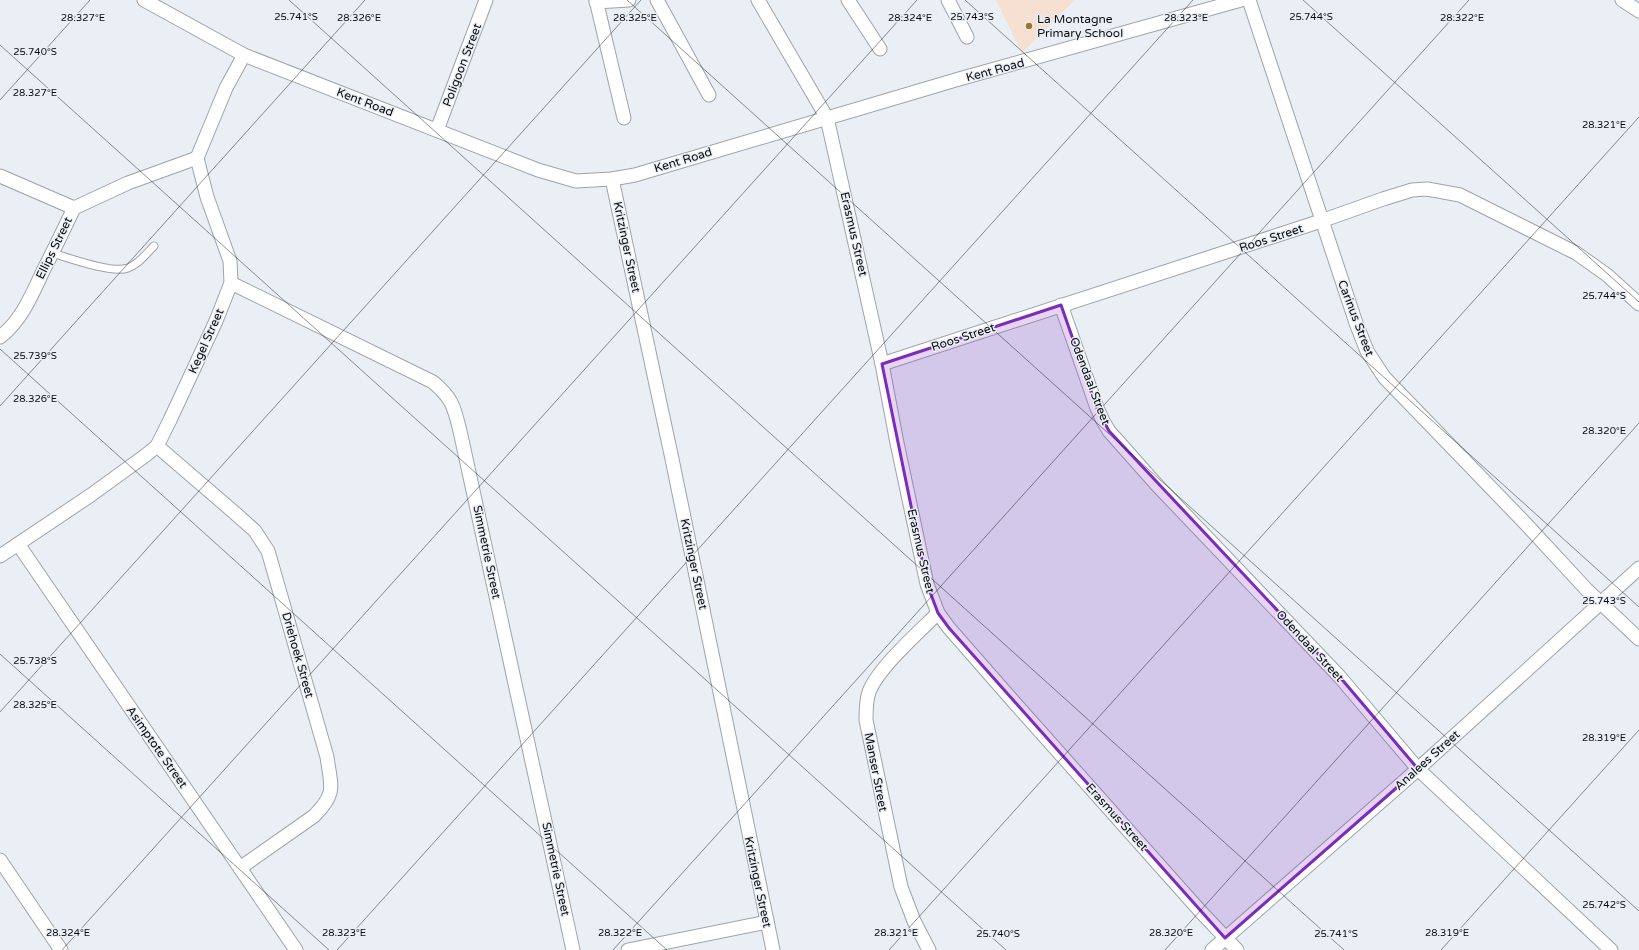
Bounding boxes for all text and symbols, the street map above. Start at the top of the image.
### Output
text: 25.741°S [274,11,318,23]
text: 25.743°S [950,11,994,23]
text: 25.744°S [1289,11,1333,23]
text: 28.327°E [61,12,105,24]
text: 28.326°E [337,12,381,24]
text: 28.325°E [613,12,657,24]
text: 28.324°E [888,12,932,24]
place label: La Montagne Primary School [1037,12,1123,40]
text: 28.323°E [1164,12,1208,24]
text: 28.322°E [1440,12,1484,24]
street label: Poligoon Street [440,21,484,109]
marker: La Montagne Primary School [1024,21,1034,31]
text: 25.740°S [13,46,57,58]
street label: Kent Road [964,55,1026,85]
street label: Kent Road [335,85,395,119]
text: 28.327°E [13,87,57,99]
text: 28.321°E [1582,119,1626,131]
street label: Kent Road [652,145,714,175]
street label: Erasmus Street [837,190,871,278]
street label: Kritzinger Street [610,200,644,294]
street label: Ellips Street [33,214,75,281]
street label: Roos Street [1237,221,1305,255]
street label: Carinus Street [1335,278,1377,358]
text: 25.744°S [1582,290,1626,302]
street label: Kegel Street [185,306,227,376]
street label: Roos Street [929,320,997,354]
street label: Odendaal Street [1067,335,1113,427]
text: 25.739°S [13,350,57,362]
text: 28.326°E [13,393,57,405]
text: 28.320°E [1582,425,1626,437]
street label: Simmetrie Street [470,504,504,601]
street label: Erasmus Street [904,507,938,595]
street label: Kritzinger Street [677,517,711,611]
text: 25.743°S [1582,595,1626,607]
street label: Odendaal Street [1273,607,1347,685]
street label: Driehoek Street [279,610,317,700]
text: 25.738°S [13,655,57,667]
text: 28.325°E [13,699,57,711]
street label: Asimptote Street [124,703,191,791]
street label: Analees Street [1392,727,1463,793]
street label: Manser Street [861,731,891,813]
text: 28.319°E [1582,732,1626,744]
street label: Erasmus Street [1083,780,1151,854]
street label: Simmetrie Street [539,821,573,918]
street label: Kritzinger Street [741,835,775,929]
text: 25.742°S [1582,899,1626,911]
text: 28.324°E [46,927,90,939]
text: 28.323°E [322,927,366,939]
text: 28.322°E [598,927,642,939]
text: 28.321°E [874,927,918,939]
text: 28.320°E [1149,927,1193,939]
text: 28.319°E [1425,927,1469,939]
text: 25.740°S [976,928,1020,940]
text: 25.741°S [1314,928,1358,940]

